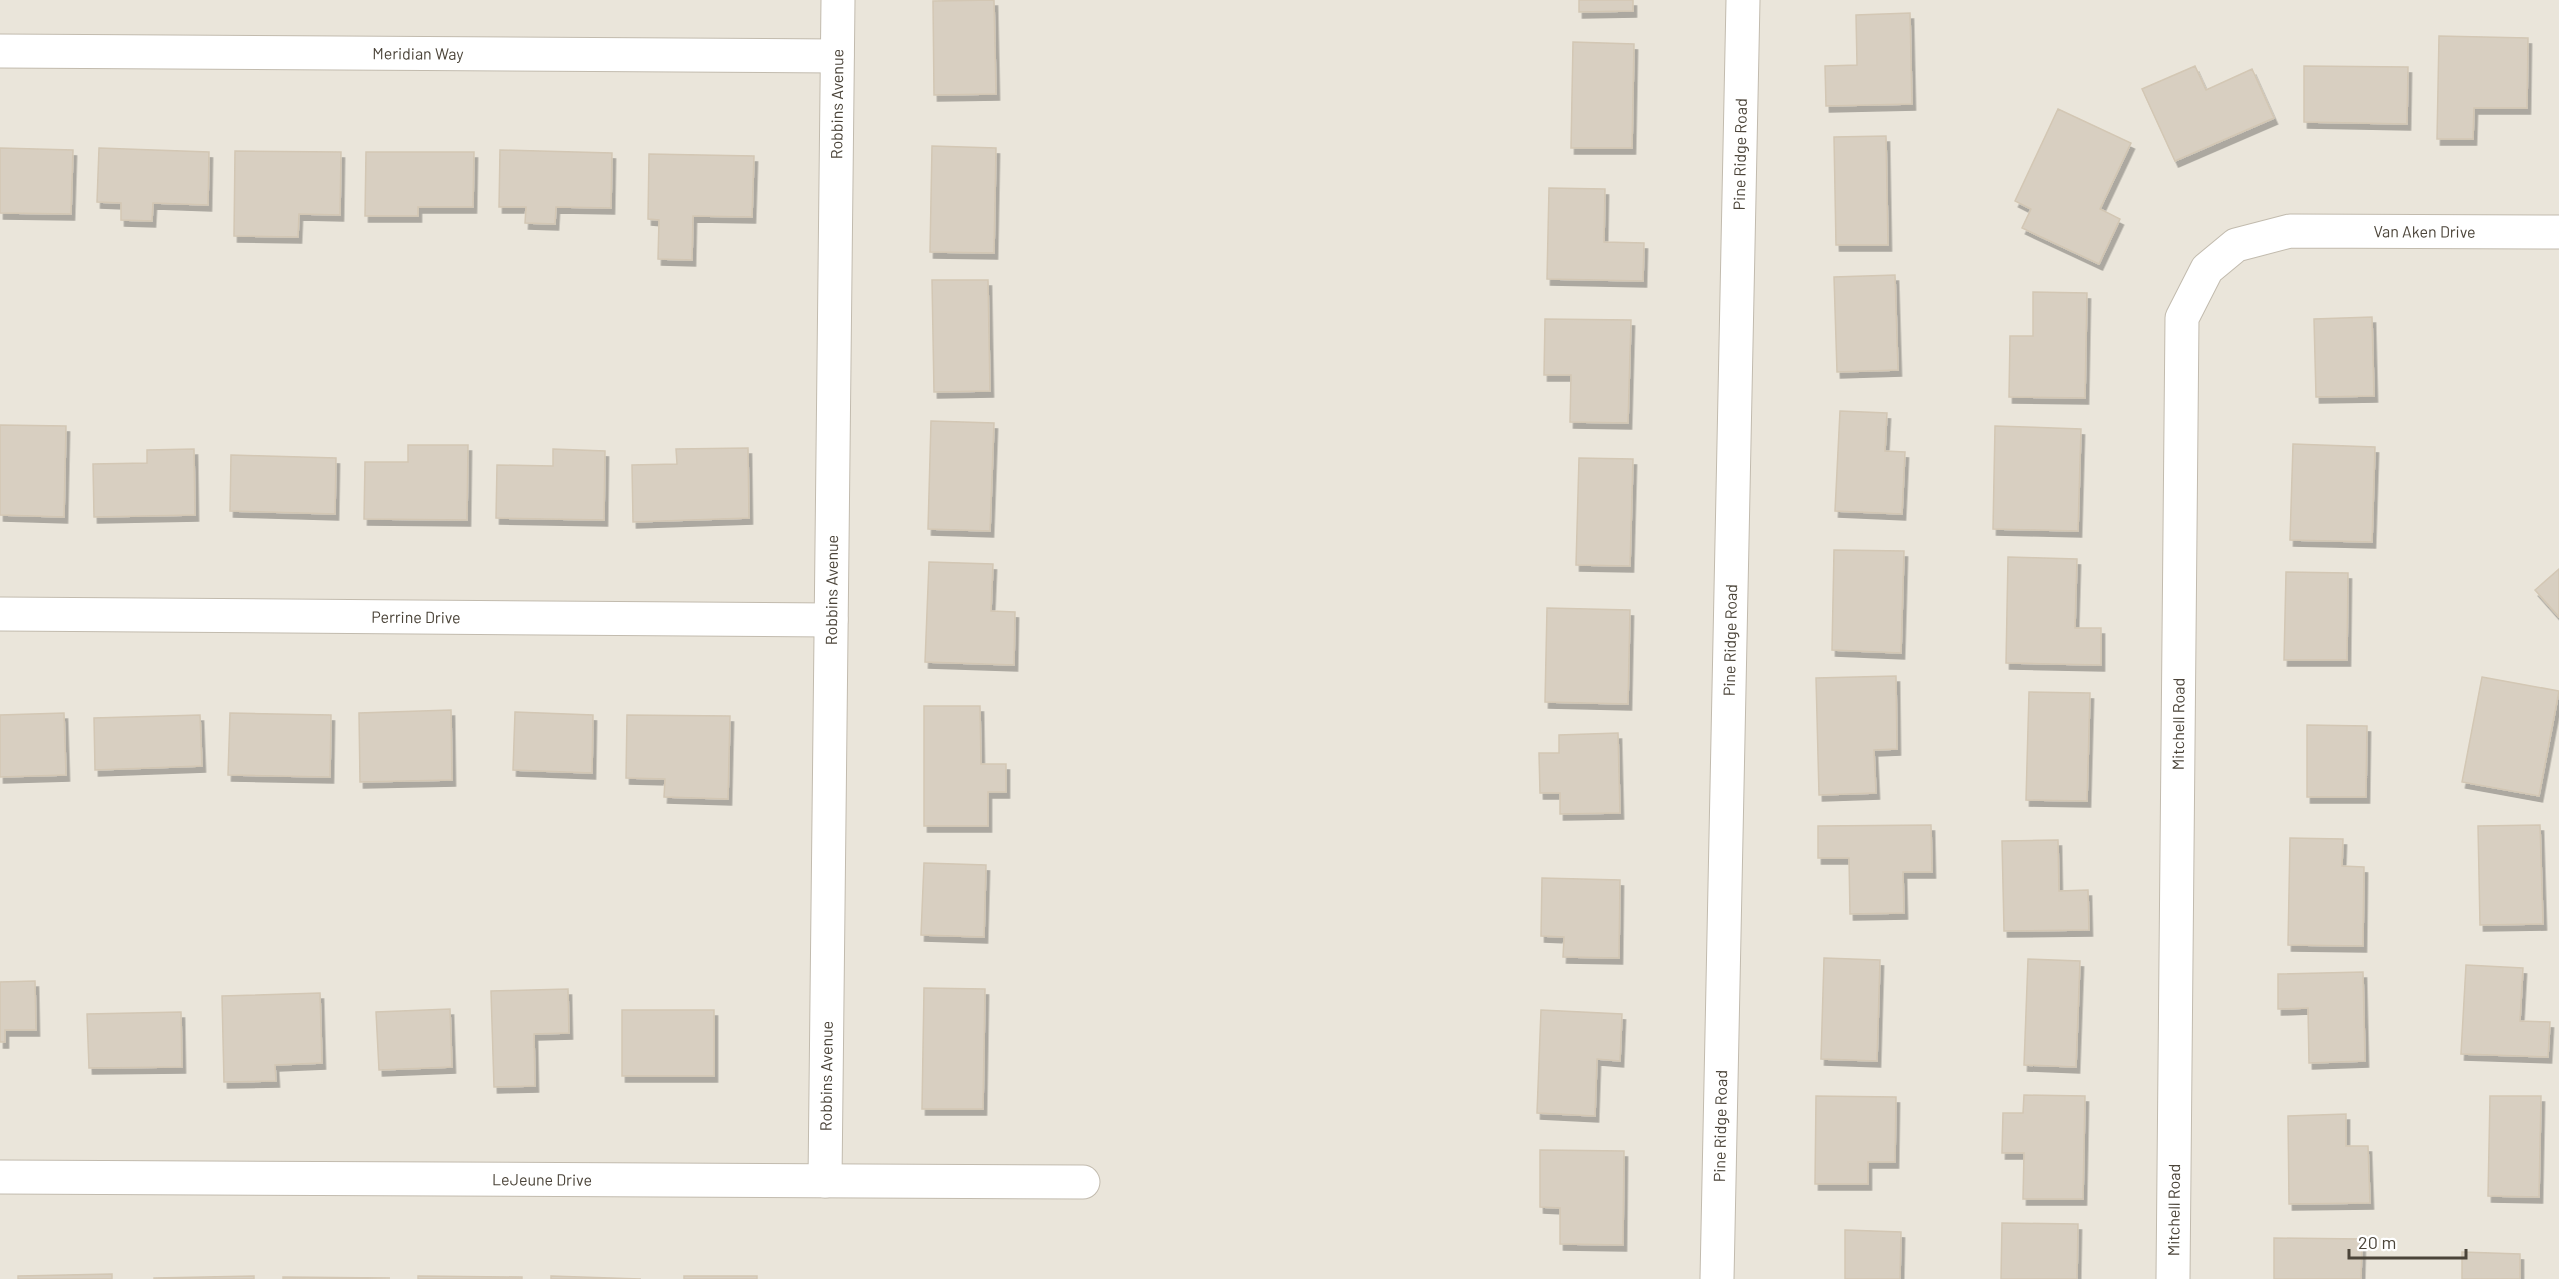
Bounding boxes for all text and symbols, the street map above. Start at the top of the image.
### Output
street label: Meridian Way [372,43,464,63]
street label: Robbins Avenue [826,49,846,159]
street label: Pine Ridge Road [1729,98,1750,210]
street label: Van Aken Drive [2373,221,2476,241]
street label: Robbins Avenue [821,535,841,645]
street label: Pine Ridge Road [1719,584,1740,696]
street label: Perrine Drive [371,607,461,626]
street label: Mitchell Road [2168,678,2188,770]
street label: Robbins Avenue [816,1021,836,1131]
street label: Pine Ridge Road [1709,1070,1730,1182]
street label: Mitchell Road [2163,1164,2183,1256]
street label: LeJeune Drive [492,1169,592,1189]
scale bar [2349,1222,2466,1260]
text: 20 m [2358,1231,2396,1253]

